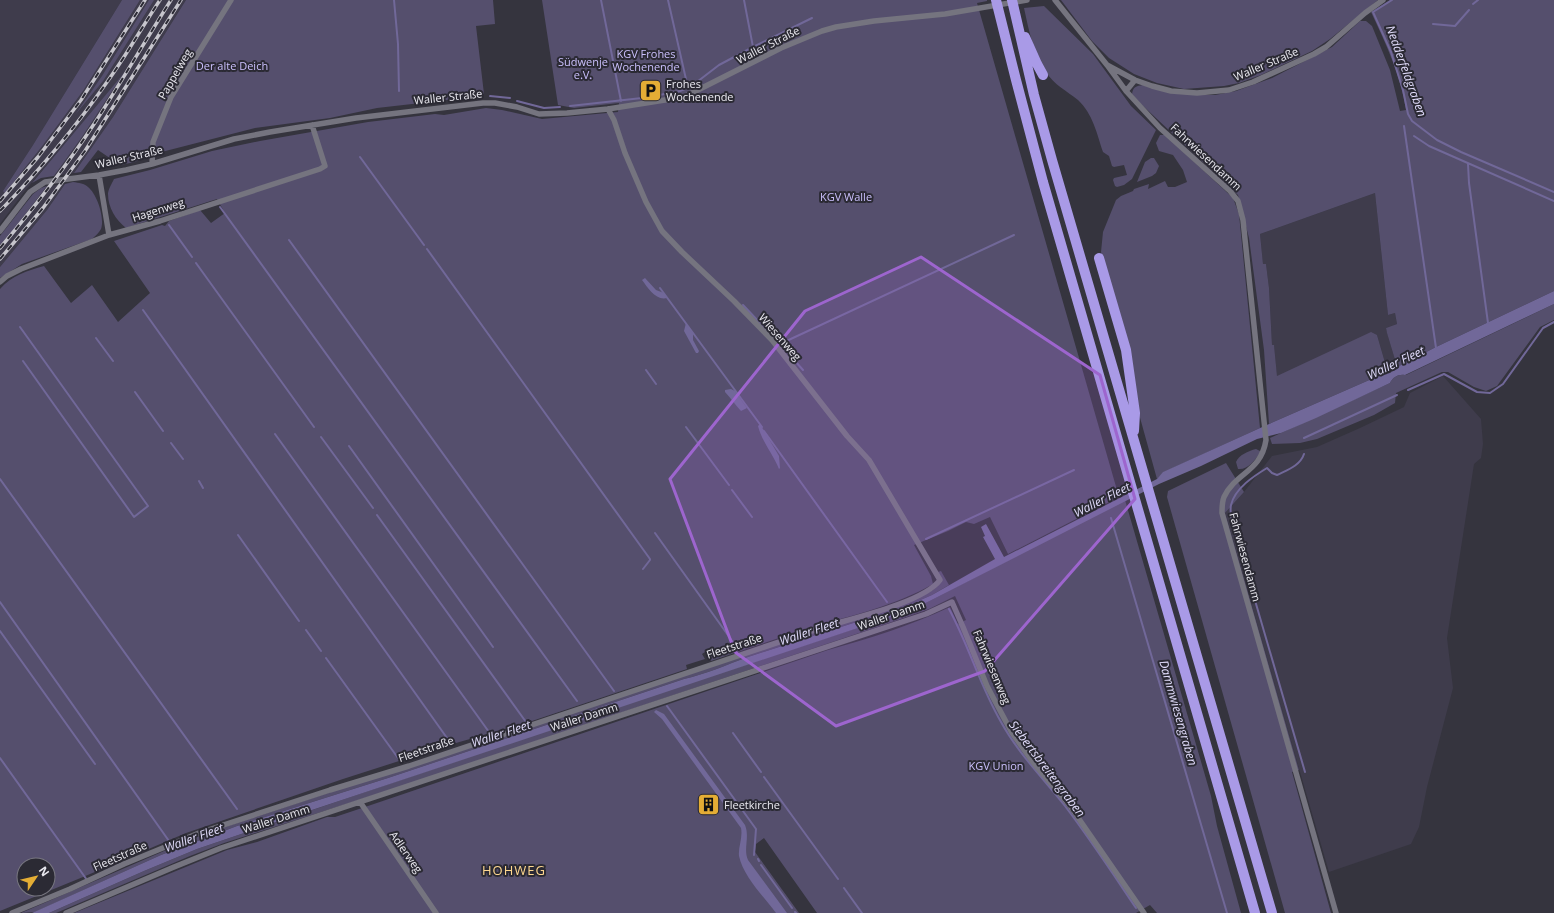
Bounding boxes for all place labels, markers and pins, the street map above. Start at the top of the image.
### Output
place label: Frohes Wochenende [666,76,734,104]
parking icon: Frohes Wochenende [638,77,664,103]
building icon: Fleetkirche [695,792,721,818]
place label: Fleetkirche [724,797,780,812]

